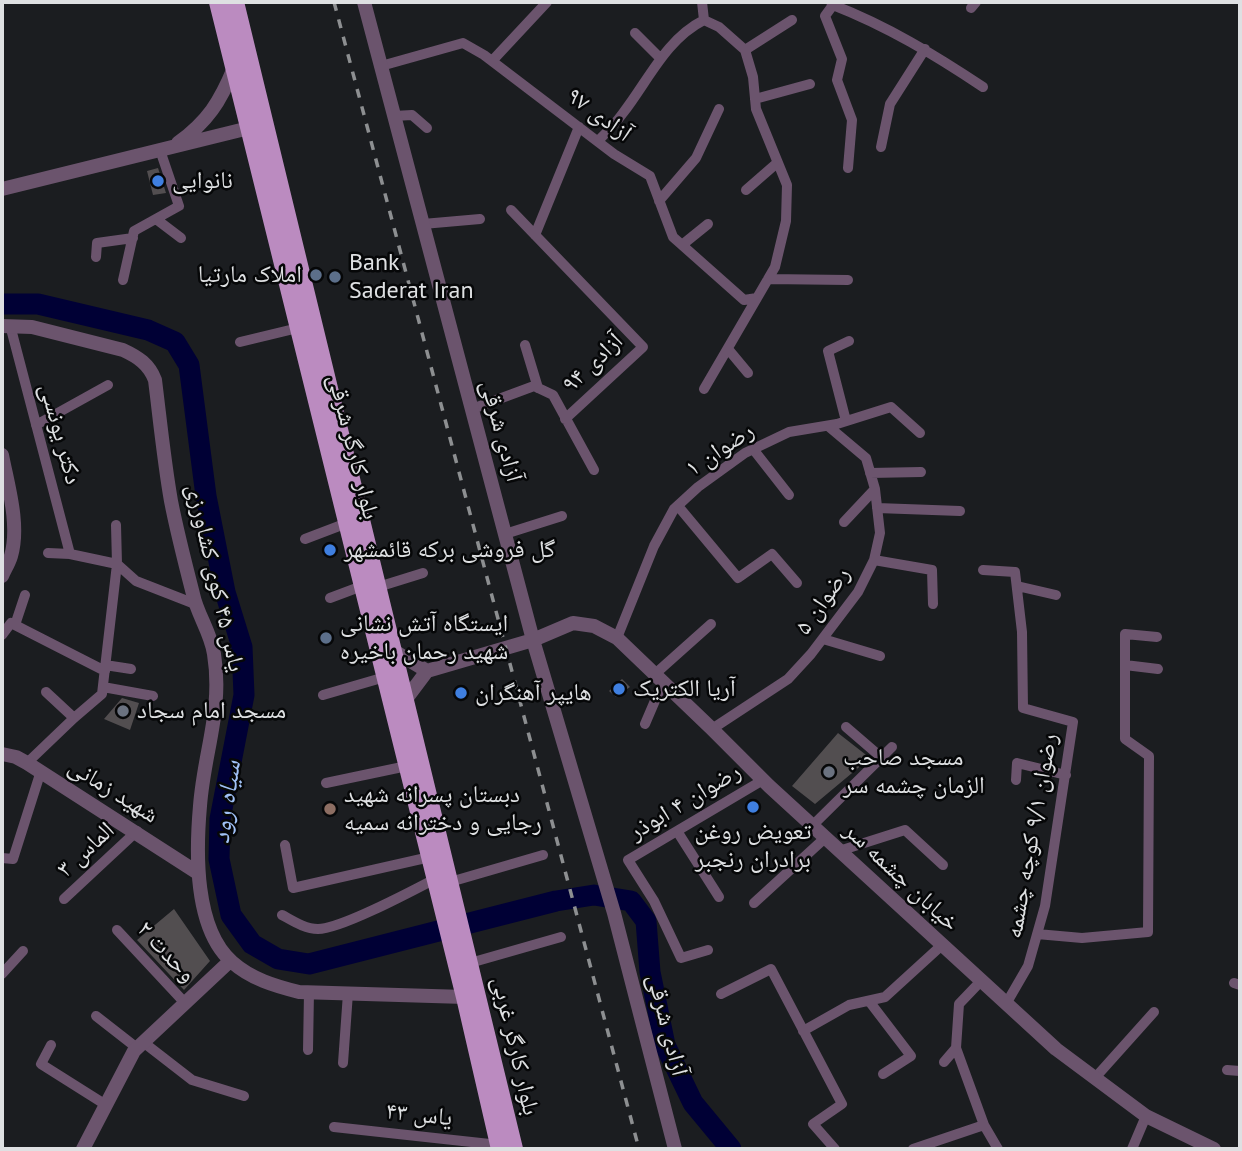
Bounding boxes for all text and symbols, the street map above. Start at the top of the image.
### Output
street label: آزادی ۹۷ [561,82,637,148]
place label: نانوایی [172,167,233,195]
marker: نانوایی [150,173,166,189]
place label: Bank Saderat Iran [349,249,474,305]
place label: املاک مارتیا [198,261,302,289]
marker: املاک مارتیا [308,267,324,283]
marker: Bank Saderat Iran [327,269,343,285]
street label: آزادی ۹۴ [557,327,629,399]
street label: بلوار کارگر شرقی [321,371,385,523]
street label: آزادی شرقی [474,377,528,485]
street label: دکتر یونسی [33,380,87,488]
street label: رضوان ۱ [680,417,760,483]
street label: یاس ۴۵ کوی کشاورزی [179,481,251,675]
place label: گل فروشی برکه قائمشهر [344,536,555,564]
marker: گل فروشی برکه قائمشهر [322,542,338,558]
street label: رضوان ۵ [789,561,857,641]
place label: ایستگاه آتش نشانی شهید رحمان باخیره [340,610,508,666]
marker: ایستگاه آتش نشانی شهید رحمان باخیره [318,630,334,646]
place label: آریا الکتریک [633,675,736,703]
place label: هایپر آهنگران [475,679,592,707]
marker: آریا الکتریک [611,681,627,697]
marker: هایپر آهنگران [453,685,469,701]
place label: مسجد امام سجاد [137,697,286,725]
marker: مسجد امام سجاد [115,703,131,719]
street label: رضوان ۹/۱ کوچه چشمه [1000,731,1064,941]
place label: مسجد صاحب الزمان چشمه سر [843,744,985,800]
street label: شهید زمانی [63,752,163,830]
street label: رضوان ۴ ابوذر [624,757,746,847]
water label: سیاه رود [206,758,248,846]
marker: مسجد صاحب الزمان چشمه سر [821,764,837,780]
place label: دبستان پسرانه شهید رجایی و دخترانه سمیه [344,781,542,837]
marker: تعویض روغن برادران رنجبر [745,799,761,815]
marker: دبستان پسرانه شهید رجایی و دخترانه سمیه [322,801,338,817]
street label: الماس ۳ [51,816,121,884]
street label: خیابان چشمه سر [837,816,965,938]
place label: تعویض روغن برادران رنجبر [694,818,812,874]
street label: وحدت ۲ [130,915,202,989]
street label: آزادی شرقی [640,971,694,1079]
street label: بلوار کارگر غربی [485,974,545,1118]
street label: یاس ۴۳ [384,1097,454,1133]

